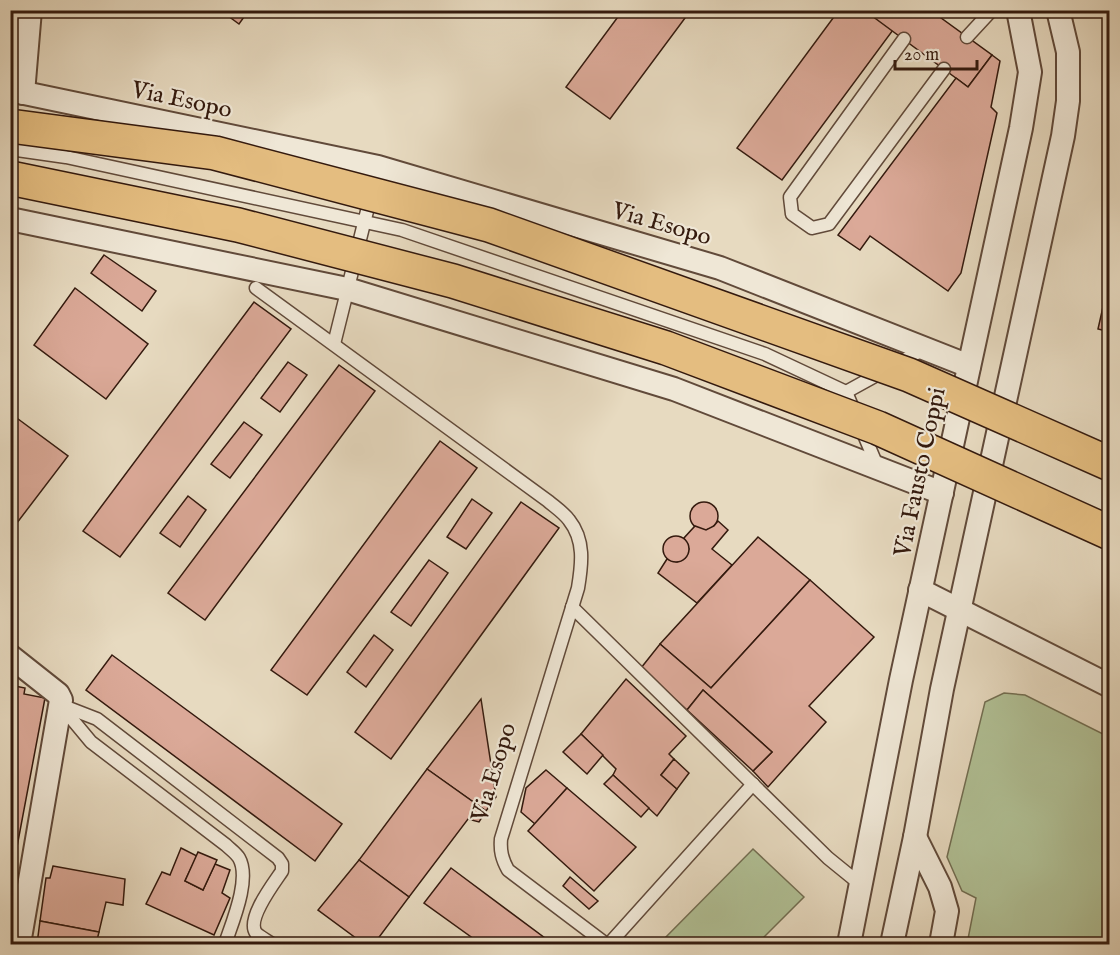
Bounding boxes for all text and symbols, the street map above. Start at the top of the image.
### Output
scale bar [895,33,978,71]
text: 20 m [904,44,939,67]
street label: Via Esopo [128,75,235,126]
street label: Via Esopo [607,195,715,253]
street label: Via Fausto Coppi [887,385,954,561]
street label: Via Esopo [464,719,524,827]

